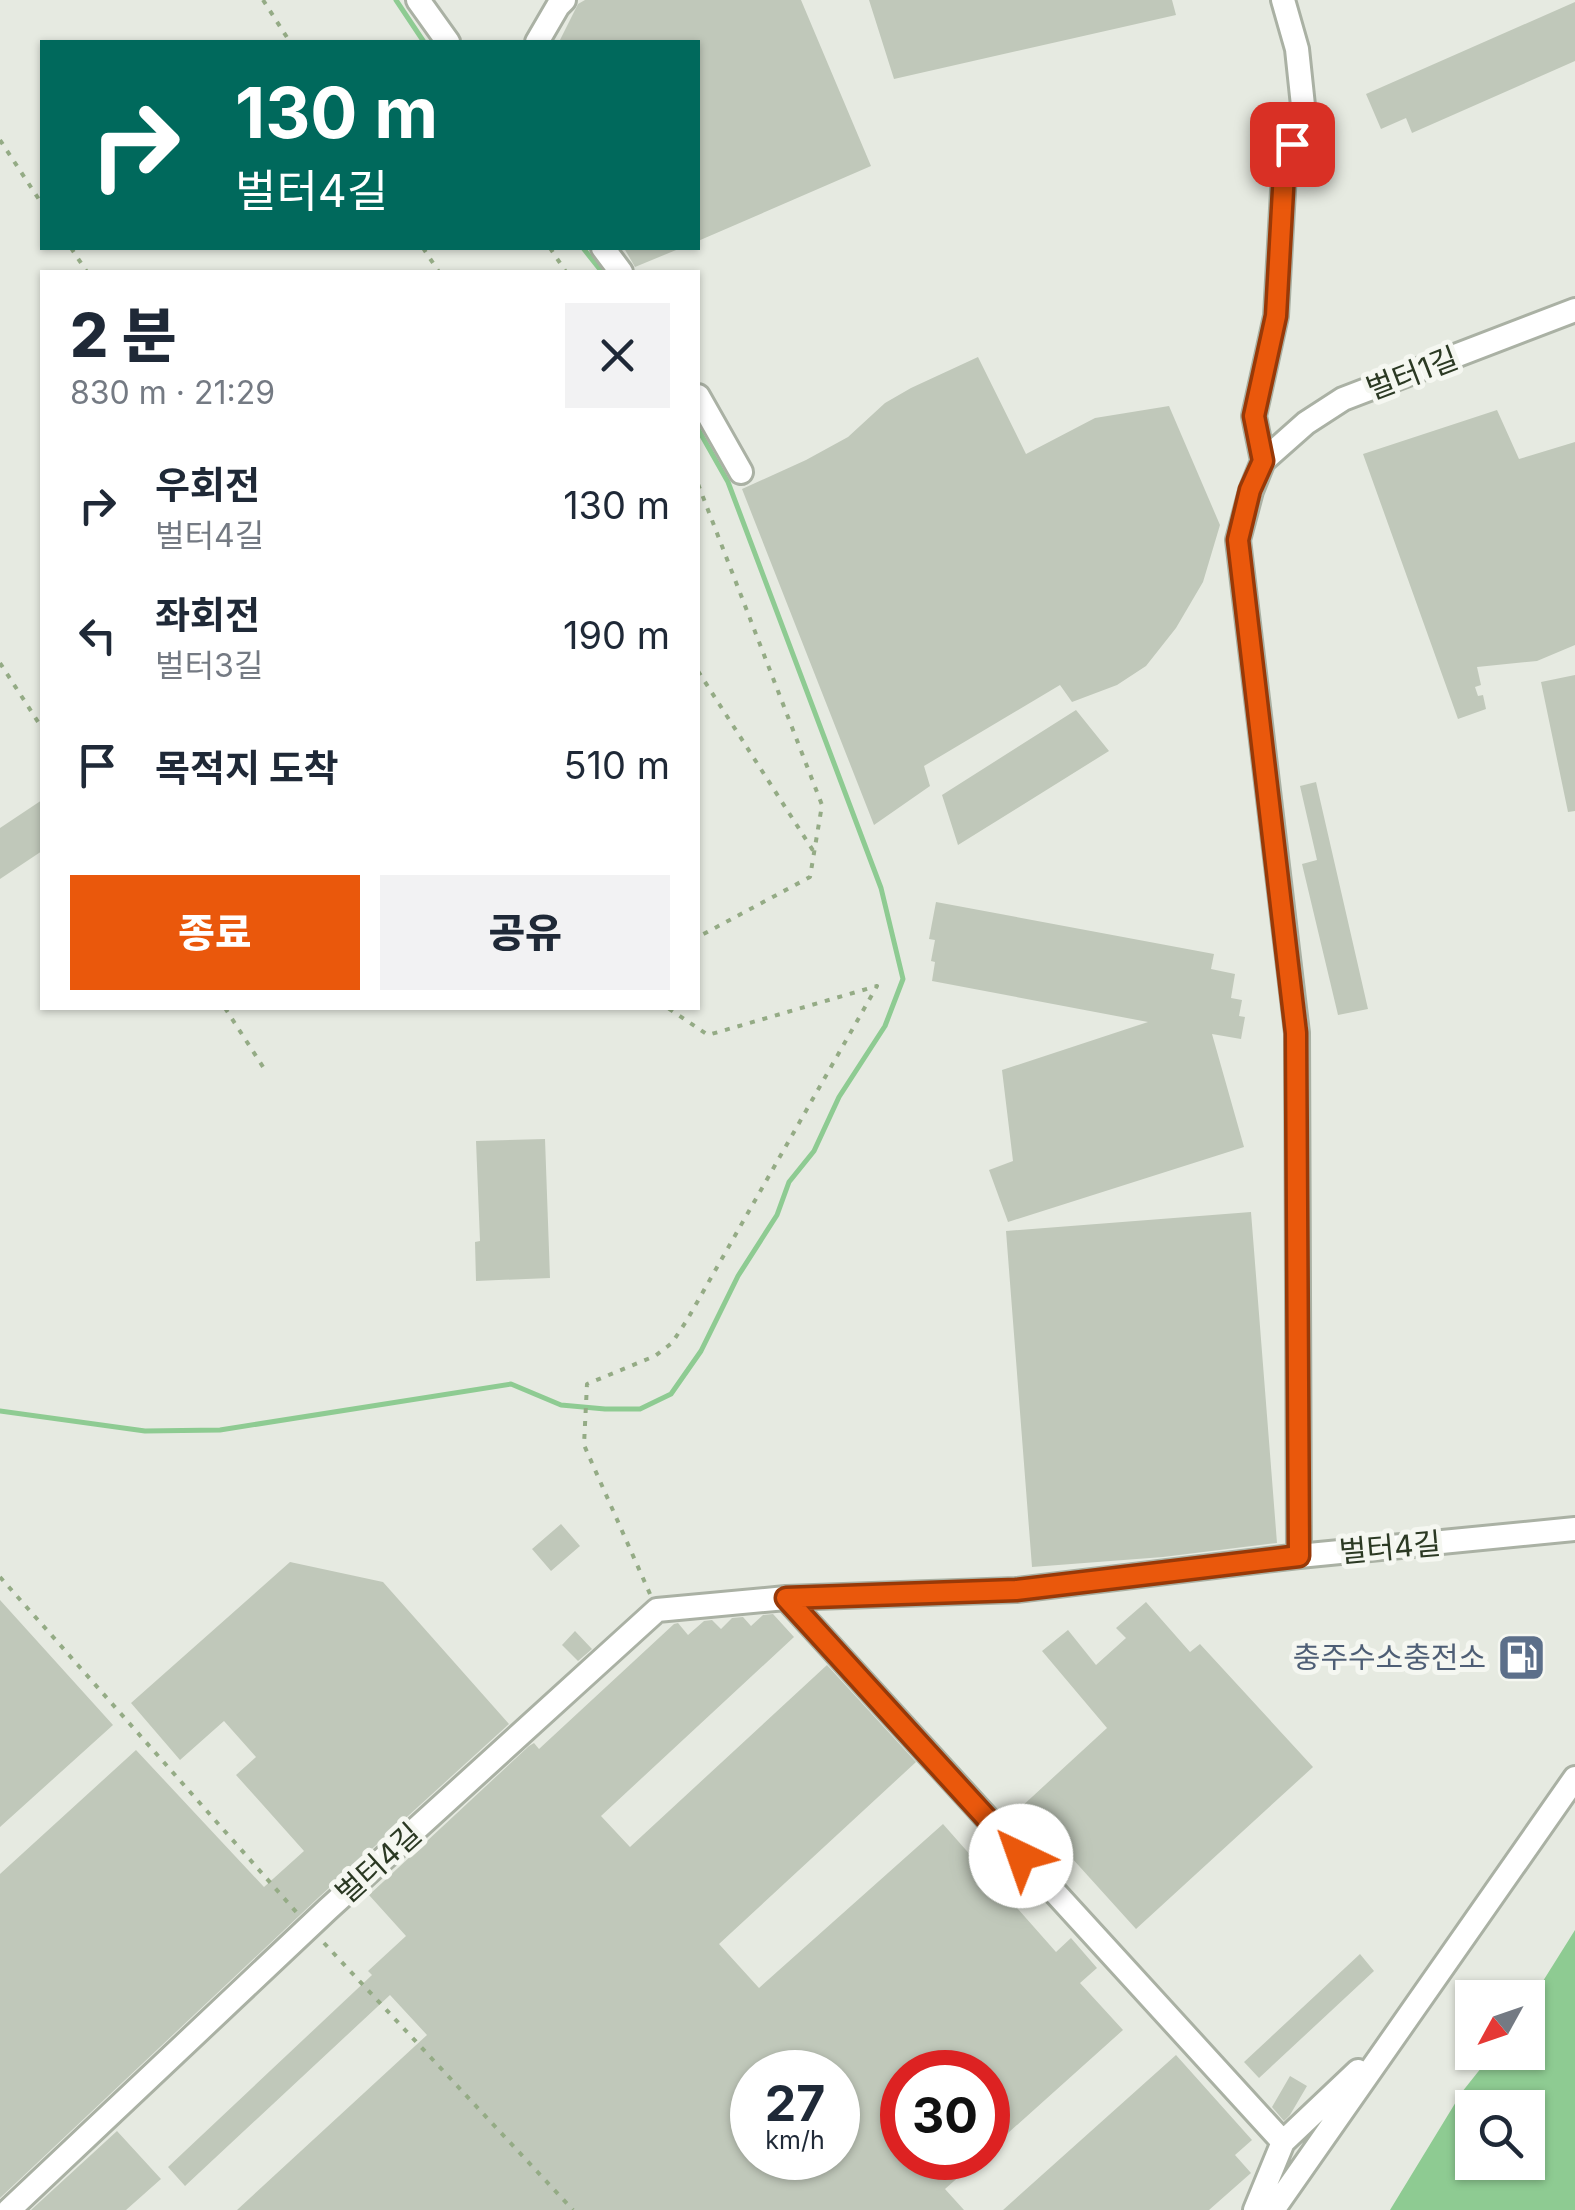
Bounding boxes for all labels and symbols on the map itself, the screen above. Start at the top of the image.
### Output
pin [1250,102,1335,187]
street label: 벌터1길 [1361,339,1463,407]
street label: 벌터4길 [1338,1525,1442,1569]
fuel station icon: 충주수소충전소 [1495,1631,1547,1683]
place label: 충주수소충전소 [1293,1639,1486,1675]
position arrow [969,1804,1073,1908]
street label: 벌터4길 [328,1815,428,1911]
north arrow [1455,1980,1545,2070]
speed limit sign: 30 [880,2050,1010,2180]

